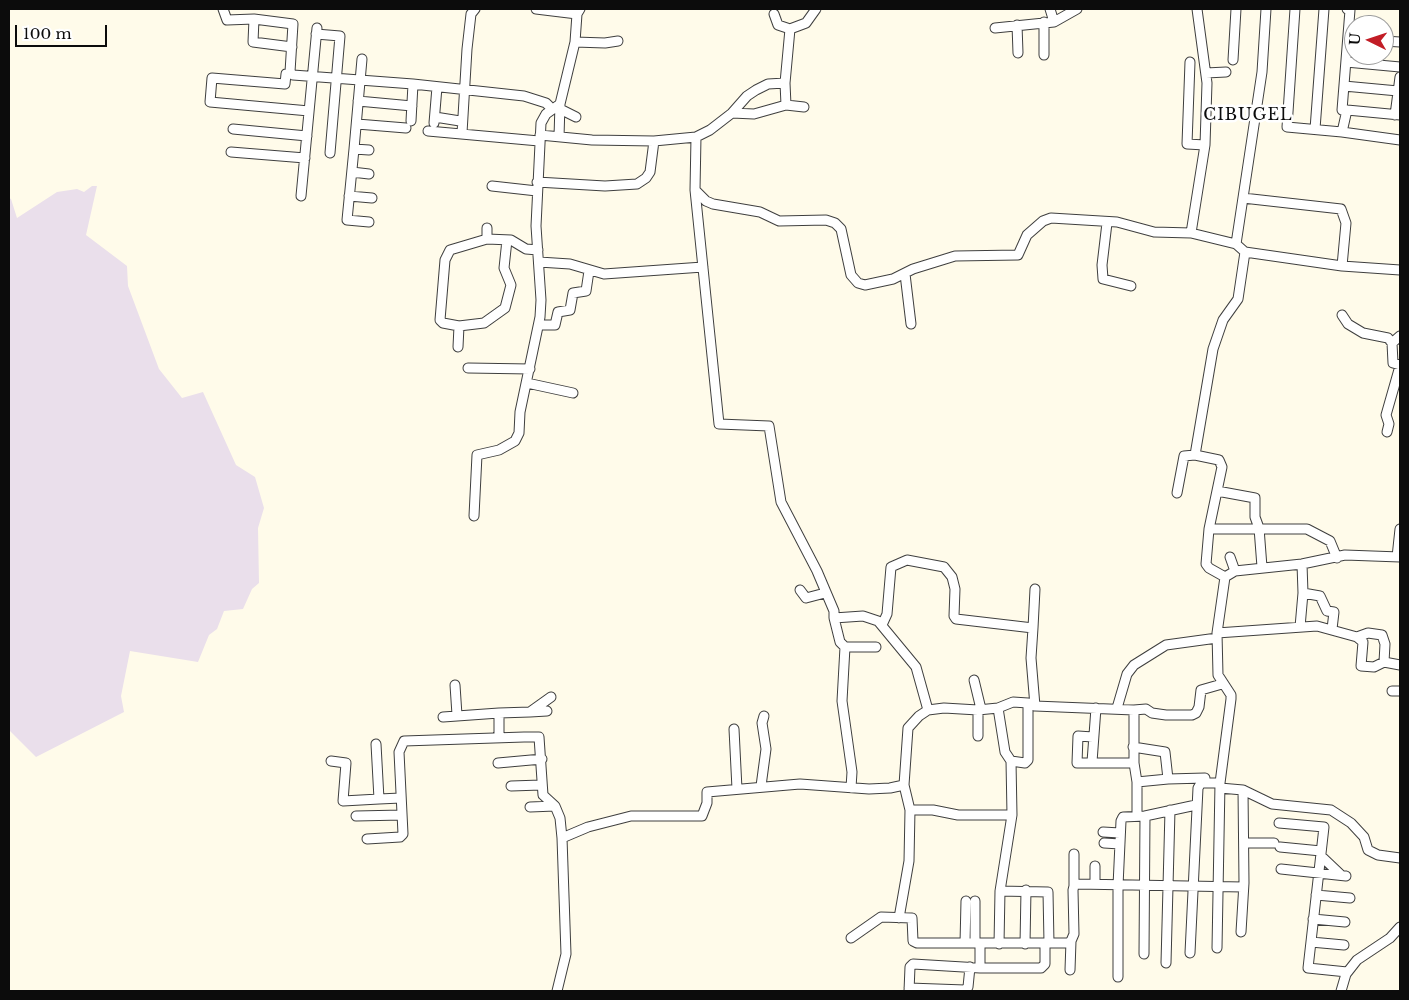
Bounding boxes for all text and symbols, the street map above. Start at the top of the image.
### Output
scale bar [18,15,110,47]
north arrow [1344,15,1394,65]
text: 100 m [23,24,72,43]
text: U [1346,32,1364,46]
district label: CIBUGEL [1202,105,1294,125]

